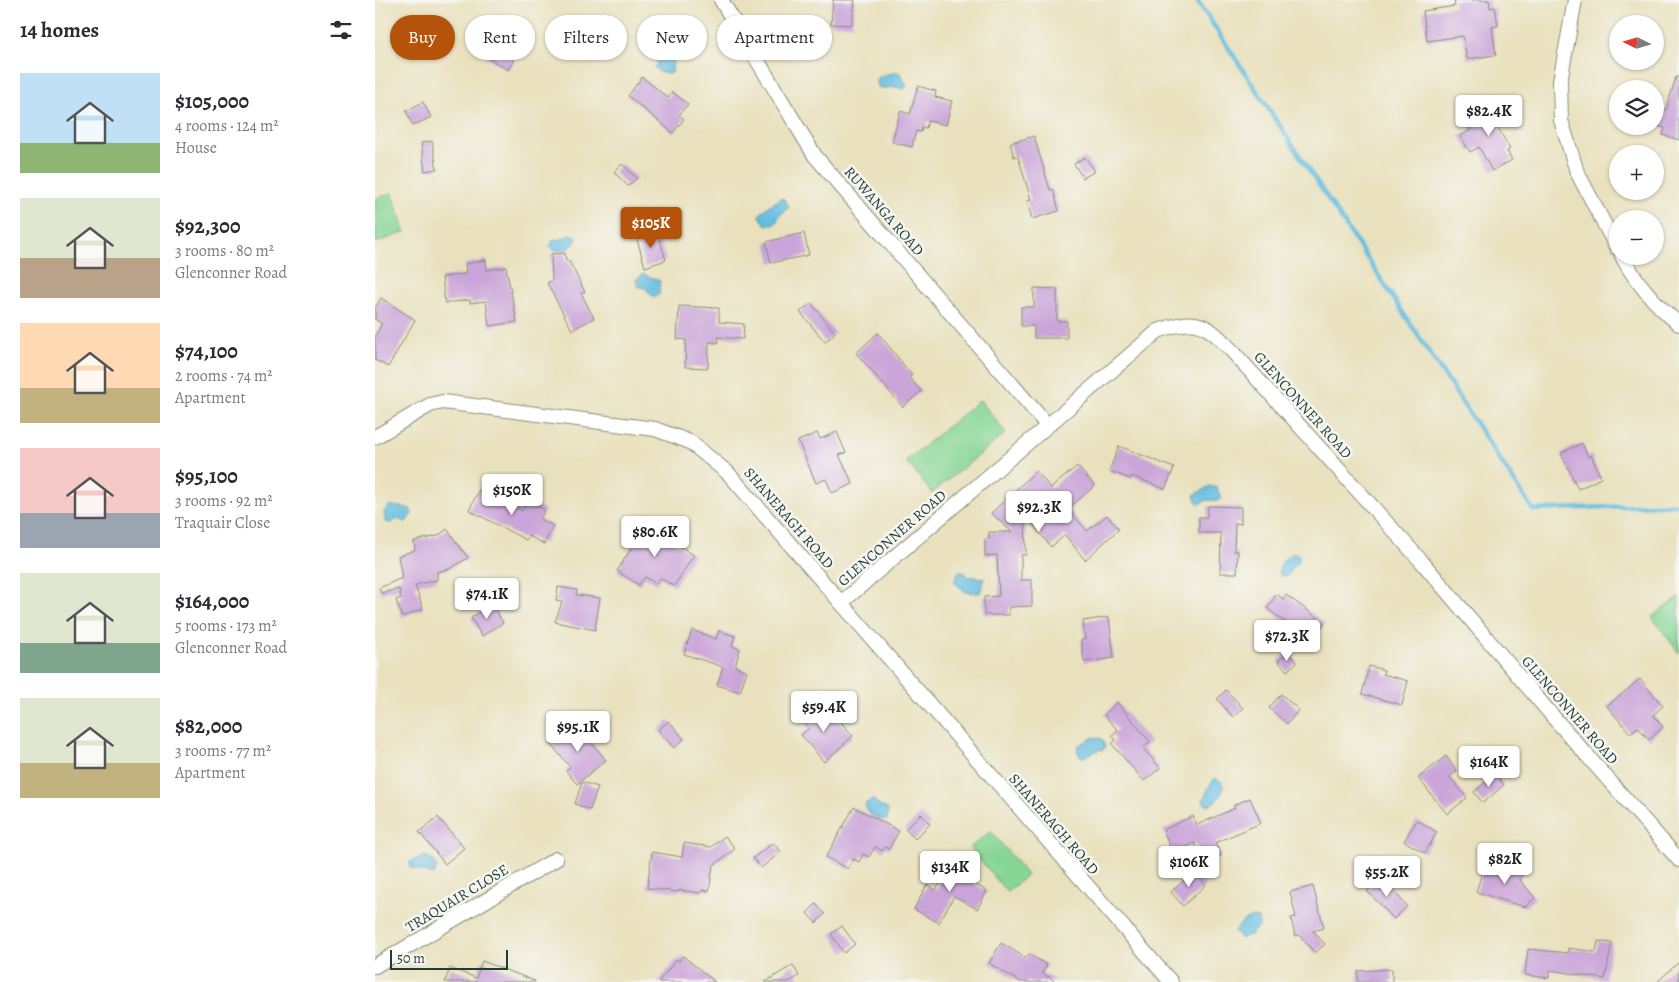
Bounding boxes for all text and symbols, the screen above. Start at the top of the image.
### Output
chip: Buy [390,15,455,60]
chip: Rent [465,15,535,60]
chip: Filters [545,15,627,60]
chip: New [637,15,707,60]
chip: Apartment [717,15,832,60]
north arrow [1609,15,1664,70]
map controls [1609,15,1664,265]
text: 14 homes [20,16,99,44]
icon: filters [327,16,355,44]
button: layers [1609,80,1664,135]
text: $105,000 [175,87,249,115]
icon: home [60,93,120,153]
pin: $82.4K [1448,94,1530,137]
text: $82.4K [1466,100,1512,122]
text: 4 rooms · 124 m² [175,115,279,137]
text: House [175,137,217,159]
button: + [1609,145,1664,200]
street label: RUWANGA ROAD [840,162,928,260]
pin: $105K [616,206,686,249]
button: − [1609,210,1664,265]
text: $92,300 [175,212,240,240]
text: $105K [632,212,670,234]
icon: home [60,218,120,278]
text: 3 rooms · 80 m² [175,240,274,262]
text: Glenconner Road [175,262,287,284]
text: $74,100 [175,337,238,365]
icon: home [60,343,120,403]
street label: GLENCONNER ROAD [1250,347,1356,463]
text: 2 rooms · 74 m² [175,365,273,387]
text: Apartment [175,387,246,409]
text: $95,100 [175,462,238,490]
street label: SHANERAGH ROAD [739,463,839,573]
icon: home [60,468,120,528]
pin: $150K [477,474,547,516]
text: $150K [493,479,531,501]
street label: GLENCONNER ROAD [833,485,951,591]
text: 3 rooms · 92 m² [175,490,273,512]
pin: $92.3K [998,490,1080,533]
text: $92.3K [1017,496,1061,518]
text: Traquair Close [175,512,270,534]
pin: $80.6K [614,516,696,558]
text: $80.6K [632,521,678,543]
pin: $74.1K [446,578,528,620]
text: $74.1K [466,583,508,605]
text: $164,000 [175,587,249,615]
icon: home [60,593,120,653]
text: 5 rooms · 173 m² [175,615,277,637]
pin: $72.3K [1246,620,1328,662]
text: $72.3K [1265,625,1309,647]
text: Glenconner Road [175,637,287,659]
street label: GLENCONNER ROAD [1517,651,1623,769]
pin: $59.4K [783,690,865,733]
text: $59.4K [802,696,846,718]
pin: $95.1K [537,710,619,753]
text: $82,000 [175,712,242,740]
text: $95.1K [557,716,599,738]
icon: home [60,718,120,778]
text: 3 rooms · 77 m² [175,740,271,762]
pin: $164K [1454,746,1524,788]
text: $164K [1470,751,1508,773]
text: Apartment [175,762,246,784]
street label: SHANERAGH ROAD [1004,769,1104,879]
pin: $82K [1475,842,1535,885]
pin: $106K [1154,846,1224,888]
text: $82K [1488,848,1522,870]
pin: $134K [915,850,985,893]
text: $106K [1169,851,1209,873]
text: $134K [931,856,969,878]
pin: $55.2K [1346,856,1428,898]
street label: TRAQUAIR CLOSE [402,859,512,937]
text: $55.2K [1365,861,1409,883]
scale bar [390,947,507,970]
text: 50 m [397,949,425,968]

